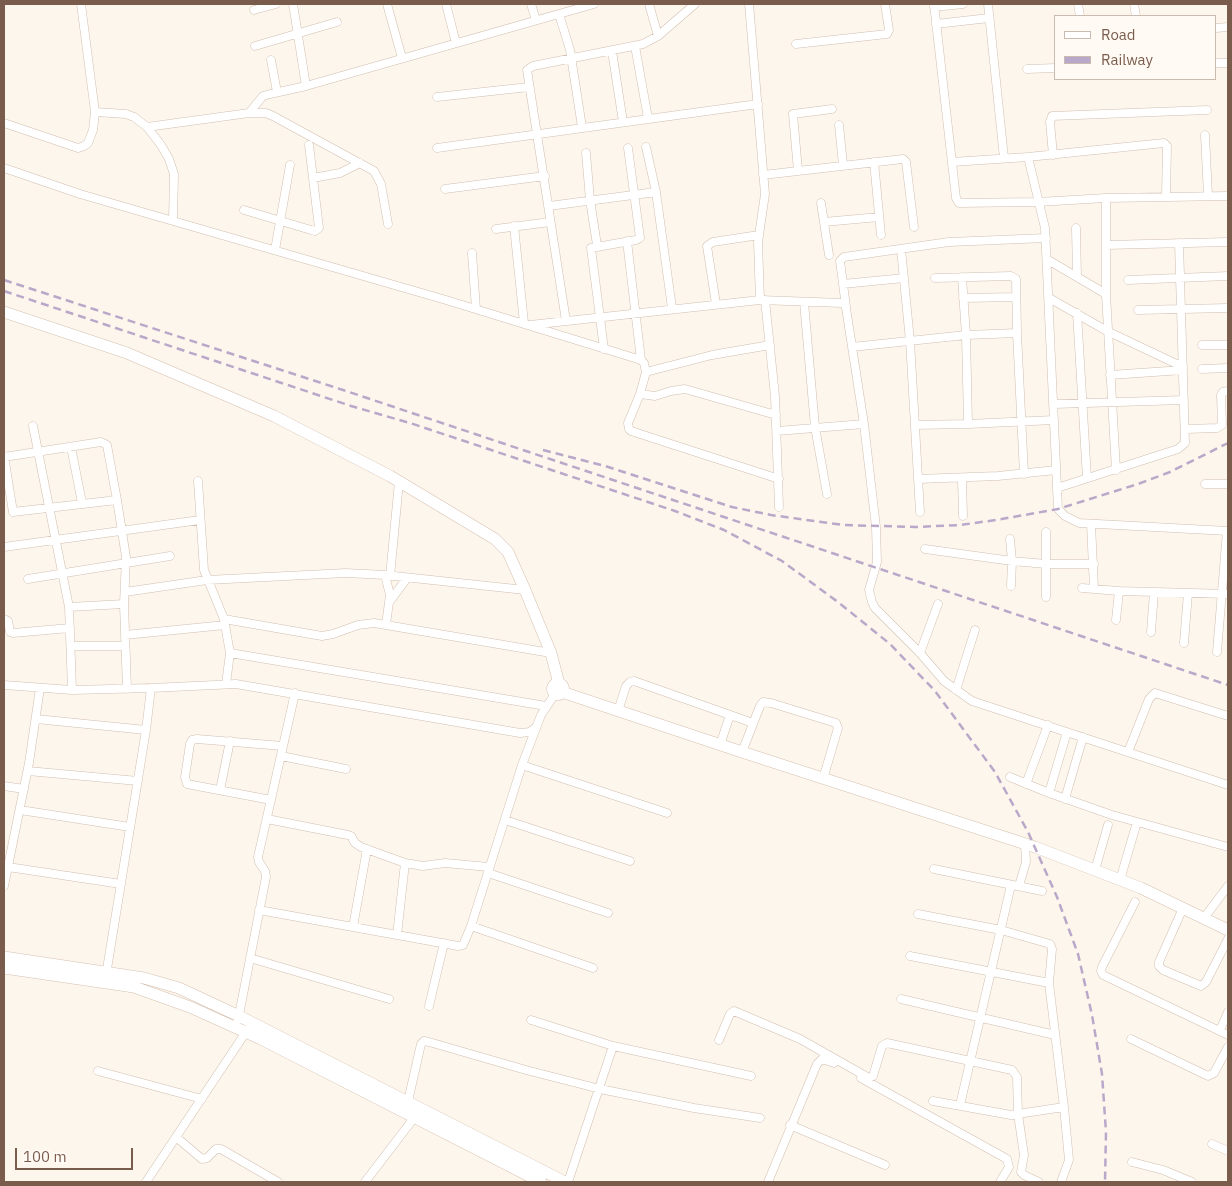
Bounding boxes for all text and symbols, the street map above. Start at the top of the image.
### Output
legend [1054,15,1217,80]
text: Road [1101,25,1136,44]
text: Railway [1101,50,1153,69]
scale bar [18,1138,135,1170]
text: 100 m [23,1147,67,1166]

